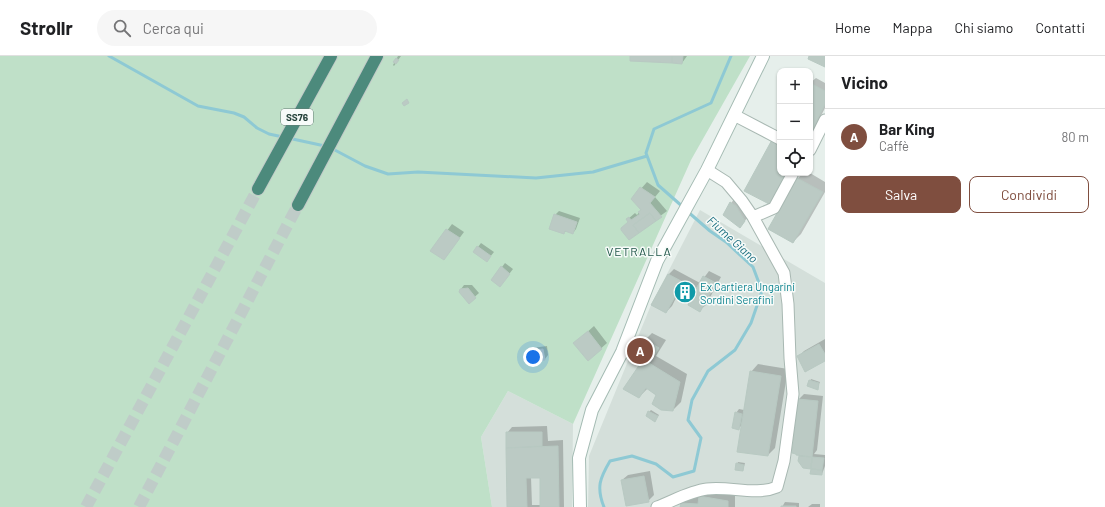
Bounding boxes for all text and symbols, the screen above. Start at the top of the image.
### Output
search box [97,10,377,46]
text: Strollr [20,16,73,39]
icon: search [111,17,133,39]
text: Cerca qui [143,19,204,37]
text: Home [835,19,871,36]
text: Mappa [893,19,932,36]
text: Chi siamo [954,19,1013,36]
text: Contatti [1035,19,1085,36]
map controls [777,68,813,176]
button: + [777,68,813,104]
text: Vicino [841,72,888,92]
button: − [777,104,813,140]
road number: SS76 [281,109,313,125]
text: Bar King [879,120,935,138]
text: A [850,129,858,145]
text: 80 m [1062,129,1089,145]
text: Caffè [879,138,909,154]
button: locate [777,140,813,176]
button: Salva [841,176,961,213]
button: Condividi [969,176,1089,213]
water label: Fiume Giano [705,213,761,265]
district label: VETRALLA [606,244,672,258]
building icon: Ex Cartiera Ungarini Sordini Serafini [672,279,698,305]
place label: Ex Cartiera Ungarini Sordini Serafini [700,280,795,306]
pin: A [627,336,653,366]
your location [523,347,543,367]

